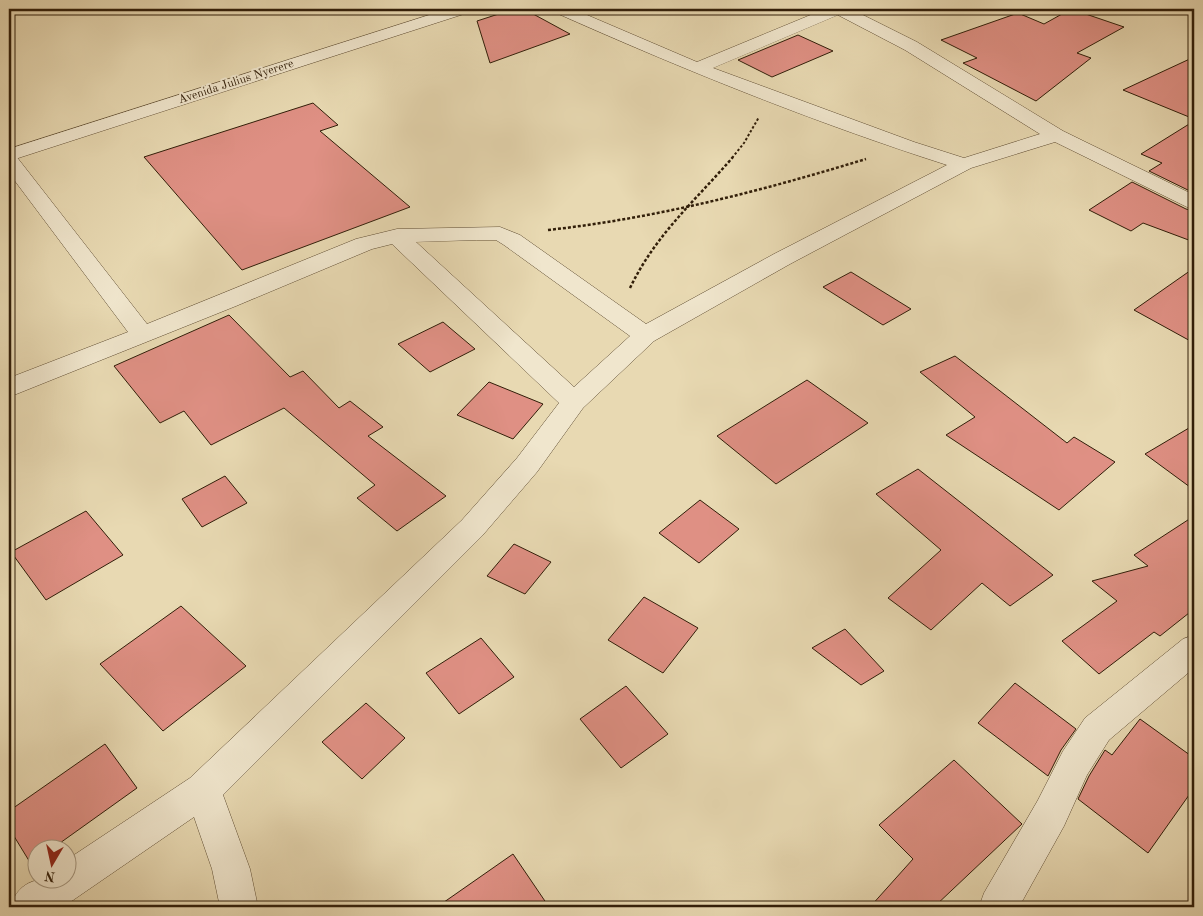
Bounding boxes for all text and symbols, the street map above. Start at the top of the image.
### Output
street label: Avenida Julius Nyerere [177,57,296,106]
north arrow [28,838,78,888]
text: N [43,868,57,884]

